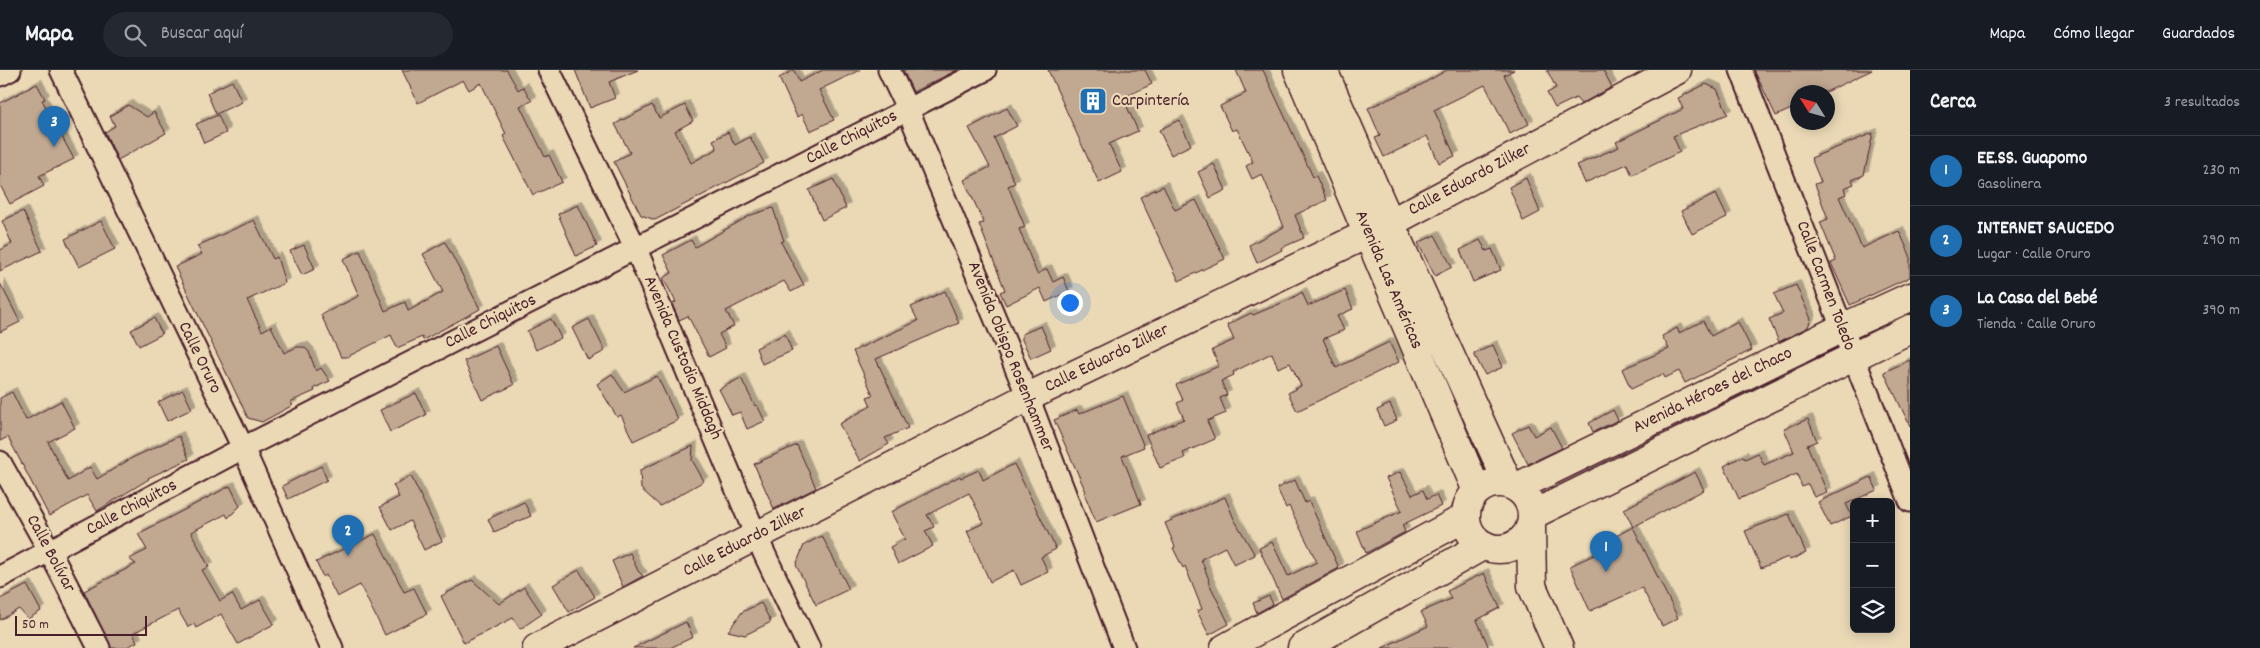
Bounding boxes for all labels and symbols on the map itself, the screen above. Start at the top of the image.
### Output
north arrow [1790,85,1835,130]
building icon: Carpintería [1078,86,1108,116]
place label: Carpintería [1112,89,1189,114]
street label: Calle Chiquitos [802,104,902,172]
pin: 3 [38,106,70,147]
street label: Calle Eduardo Zilker [1404,137,1536,223]
street label: Avenida Las Américas [1347,207,1429,353]
street label: Calle Carmen Toledo [1789,218,1861,354]
street label: Avenida Obispo Rosenhammer [960,258,1060,457]
street label: Avenida Custodio Middagh [636,272,728,444]
street label: Calle Chiquitos [441,288,541,356]
your location [1057,290,1083,316]
street label: Calle Oruro [171,318,227,398]
street label: Calle Eduardo Zilker [1041,318,1174,400]
street label: Avenida Héroes del Chaco [1629,341,1797,441]
street label: Calle Chiquitos [82,474,182,542]
street label: Calle Eduardo Zilker [679,500,811,584]
street label: Calle Bolívar [19,511,81,598]
pin: 2 [332,515,364,556]
pin: 1 [1590,531,1622,572]
scale bar [15,613,148,636]

